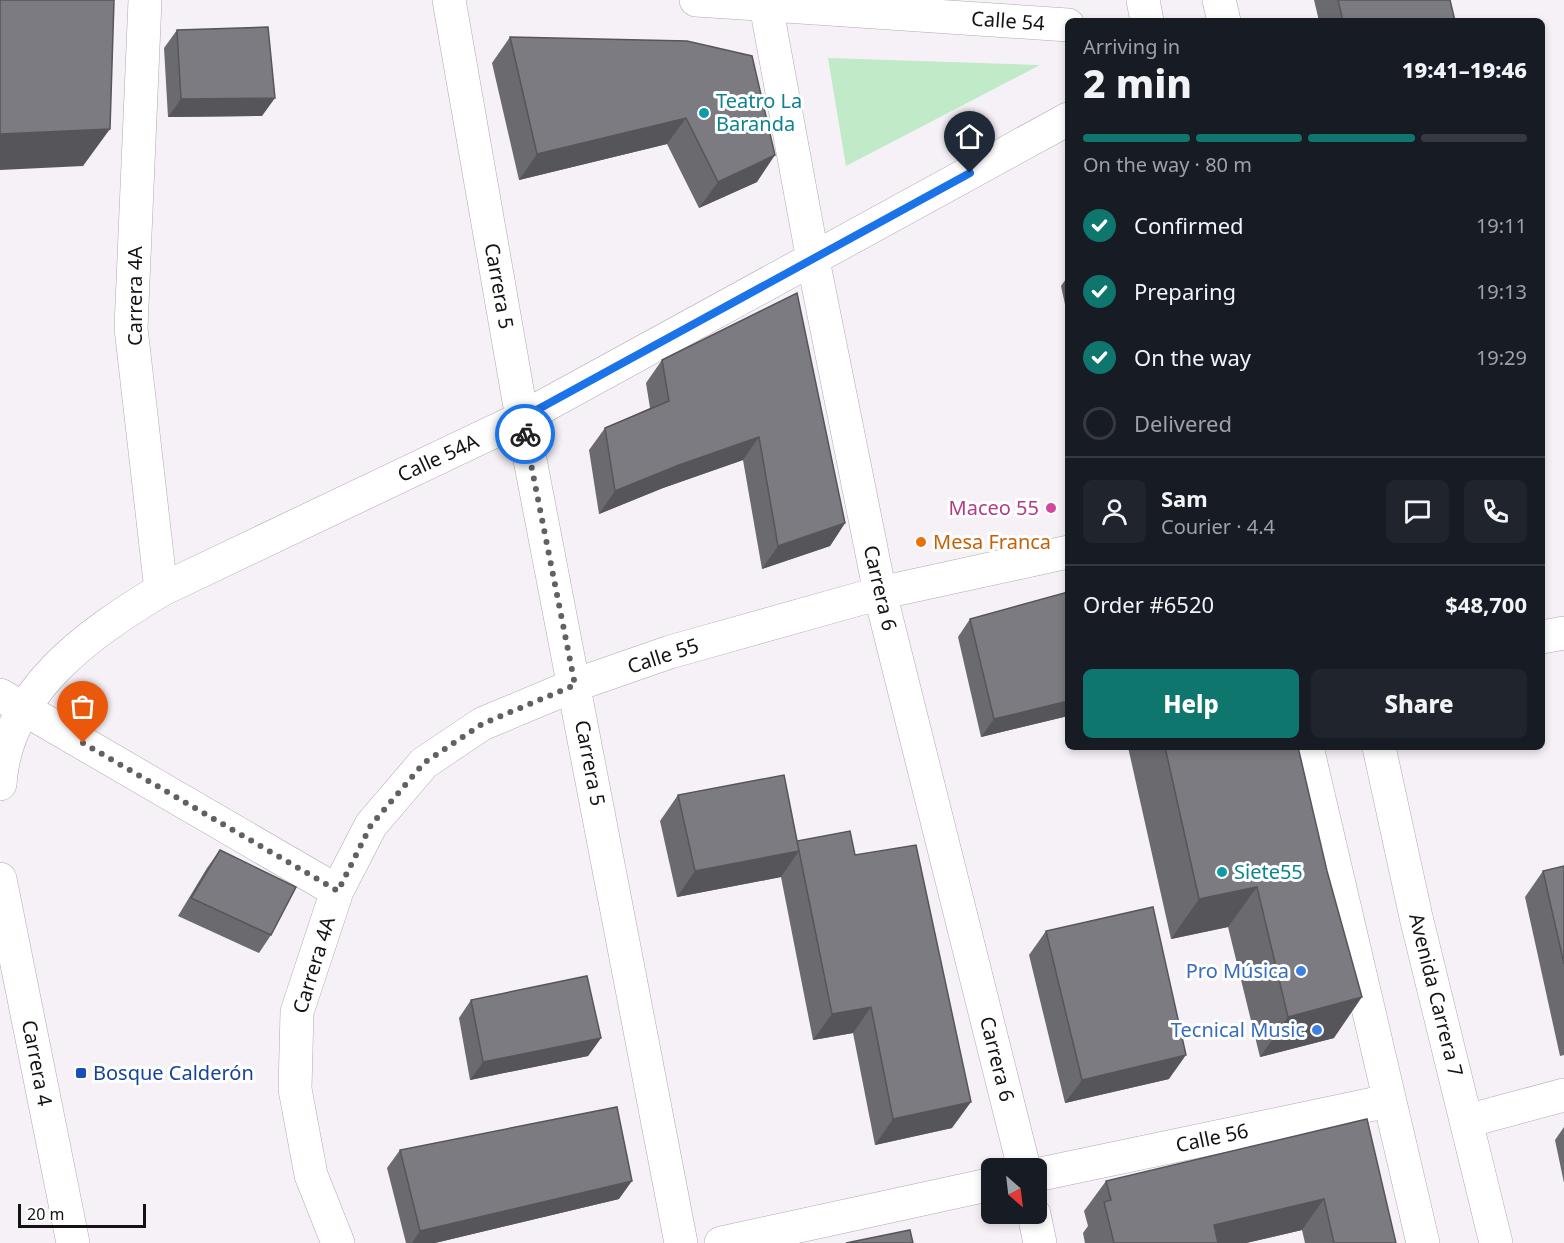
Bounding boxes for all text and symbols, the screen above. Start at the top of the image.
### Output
street label: Calle 54 [970,4,1046,37]
text: Arriving in [1083,33,1180,60]
text: 19:41–19:46 [1402,54,1527,84]
text: 2 min [1083,56,1192,109]
place label: Teatro La Baranda [716,87,802,137]
marker: Teatro La Baranda [697,106,711,120]
pin [944,111,995,173]
icon: home [953,120,986,153]
text: On the way · 80 m [1083,151,1252,178]
icon: check [1083,209,1116,242]
text: Confirmed [1134,210,1244,240]
text: 19:11 [1476,212,1527,239]
street label: Carrera 5 [479,241,520,331]
street label: Carrera 4A [121,246,148,346]
icon: check [1083,275,1116,308]
text: Preparing [1134,276,1236,306]
text: 19:13 [1476,278,1527,305]
icon: check [1083,341,1116,374]
text: On the way [1134,342,1251,372]
text: 19:29 [1476,344,1527,371]
courier [495,404,555,464]
text: Delivered [1134,408,1232,438]
icon: bike [509,418,542,451]
street label: Calle 54A [393,427,483,488]
button: person [1083,480,1146,543]
button: chat [1386,480,1449,543]
button: phone [1464,480,1527,543]
text: Sam [1161,483,1208,513]
place label: Maceo 55 [949,494,1039,521]
marker: Maceo 55 [1044,501,1058,515]
text: Courier · 4.4 [1161,513,1275,540]
place label: Mesa Franca [933,528,1051,555]
marker: Mesa Franca [914,535,928,549]
street label: Carrera 6 [858,542,903,633]
text: Order #6520 [1083,589,1214,619]
text: $48,700 [1445,589,1527,619]
street label: Calle 55 [624,631,702,680]
button: Help [1083,669,1299,738]
button: Share [1311,669,1527,738]
pin [57,681,108,743]
icon: bag [66,690,99,723]
street label: Carrera 5 [569,718,612,808]
place label: Siete55 [1234,858,1303,885]
marker: Siete55 [1215,865,1229,879]
street label: Avenida Carrera 7 [1403,910,1470,1079]
street label: Carrera 4A [286,913,341,1017]
place label: Pro Música [1186,957,1289,984]
marker: Pro Música [1294,964,1308,978]
street label: Carrera 6 [974,1013,1021,1104]
place label: Tecnical Music [1171,1016,1305,1043]
street label: Carrera 4 [16,1018,59,1109]
marker: Tecnical Music [1310,1023,1324,1037]
place label: Bosque Calderón [93,1059,254,1086]
marker: Bosque Calderón [74,1066,88,1080]
street label: Calle 56 [1173,1117,1251,1158]
north arrow [981,1158,1047,1224]
map controls [981,1158,1047,1224]
scale bar [18,1201,146,1228]
text: 20 m [27,1203,64,1225]

